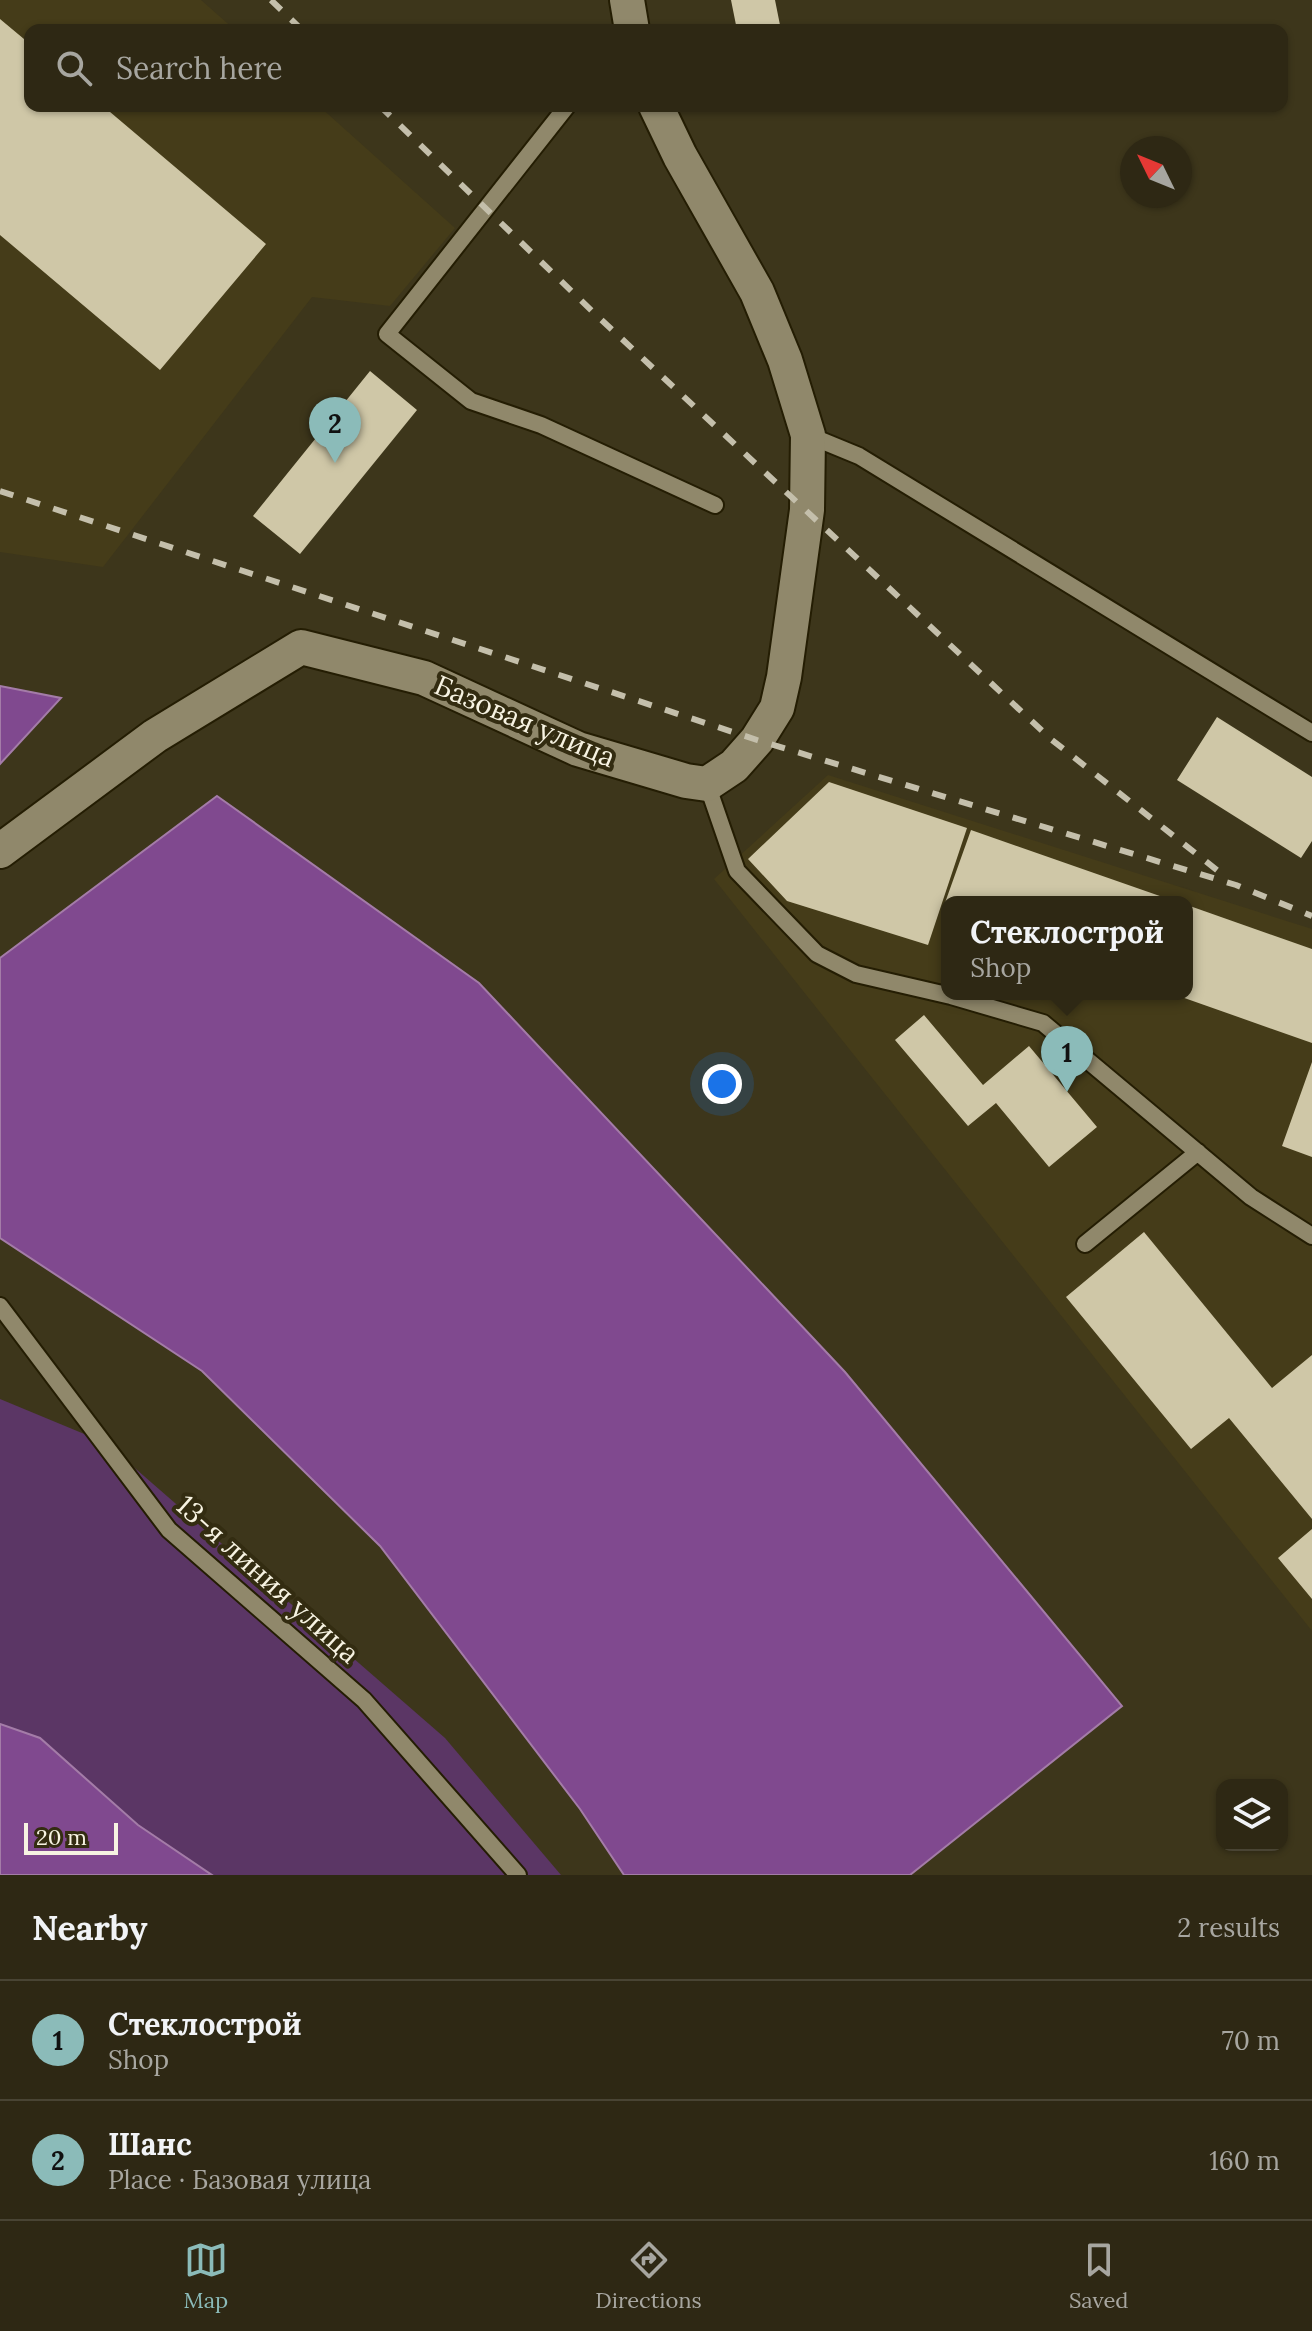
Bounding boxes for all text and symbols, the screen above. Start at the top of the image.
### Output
search box [24,24,1288,112]
icon: search [52,46,96,90]
text: Search here [116,49,283,87]
north arrow [1120,136,1192,208]
pin: 2 [309,397,361,463]
street label: Базовая улица [429,667,621,775]
popup [941,896,1193,1000]
text: Стеклострой [970,913,1164,951]
text: Shop [970,951,1031,984]
pin: 1 [1041,1026,1093,1092]
your location [702,1064,742,1104]
street label: 13-я линия улица [169,1487,367,1671]
map controls [1216,1779,1288,1851]
button: layers [1216,1779,1288,1851]
scale bar [24,1819,118,1855]
text: 20 m [36,1823,87,1851]
text: Nearby [32,1906,148,1949]
text: 2 results [1177,1911,1280,1944]
text: Стеклострой [108,2005,301,2043]
text: 1 [53,2024,63,2057]
text: 70 m [1222,2024,1280,2057]
text: Shop [108,2043,169,2076]
text: Шанс [108,2125,192,2163]
text: 2 [51,2144,65,2177]
text: 160 m [1209,2144,1280,2177]
text: Place · Базовая улица [108,2163,372,2196]
tab: Map [184,2238,228,2314]
tab: Directions [595,2238,702,2314]
tab: Saved [1069,2238,1128,2314]

